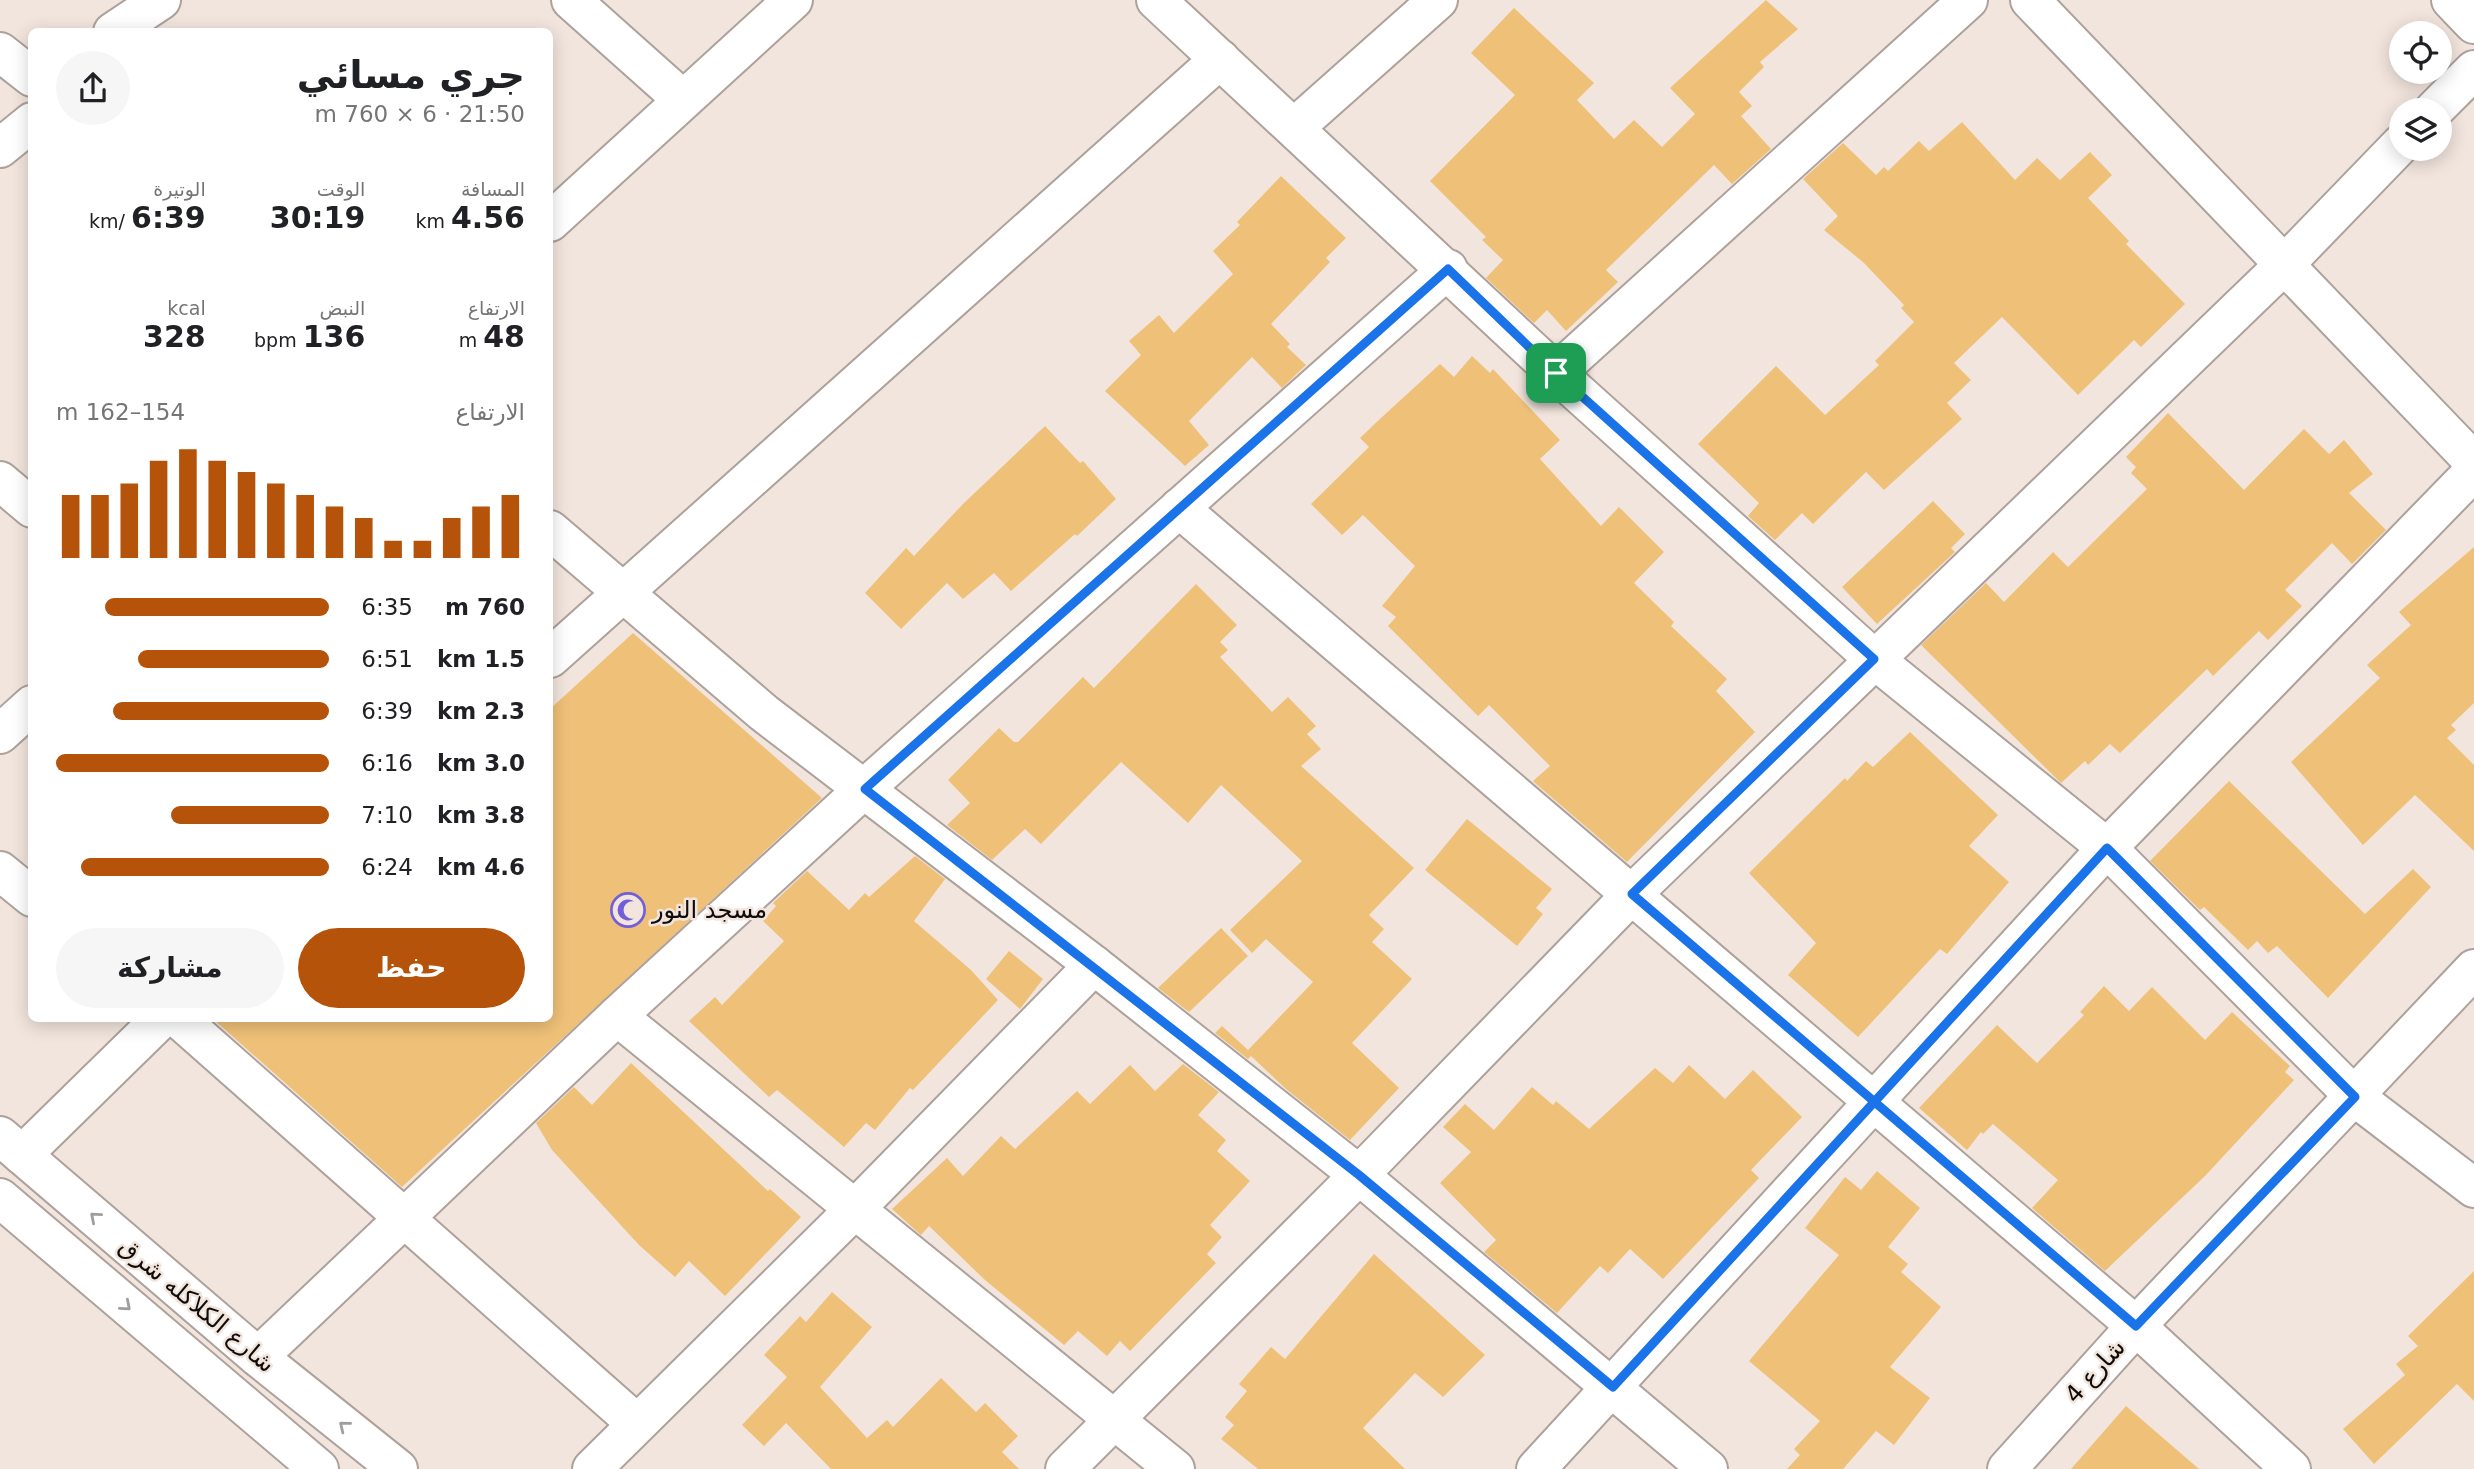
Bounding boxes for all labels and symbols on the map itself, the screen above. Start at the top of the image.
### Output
pin [1526,343,1586,403]
mosque icon: مسجد النور [609,891,647,929]
place label: مسجد النور [651,896,767,924]
one-way arrow [90,1213,103,1225]
street label: شارع الكلاكله شرق [114,1232,280,1378]
one-way arrow [118,1298,131,1310]
street label: شارع 4 [2059,1333,2131,1409]
one-way arrow [340,1422,352,1435]

